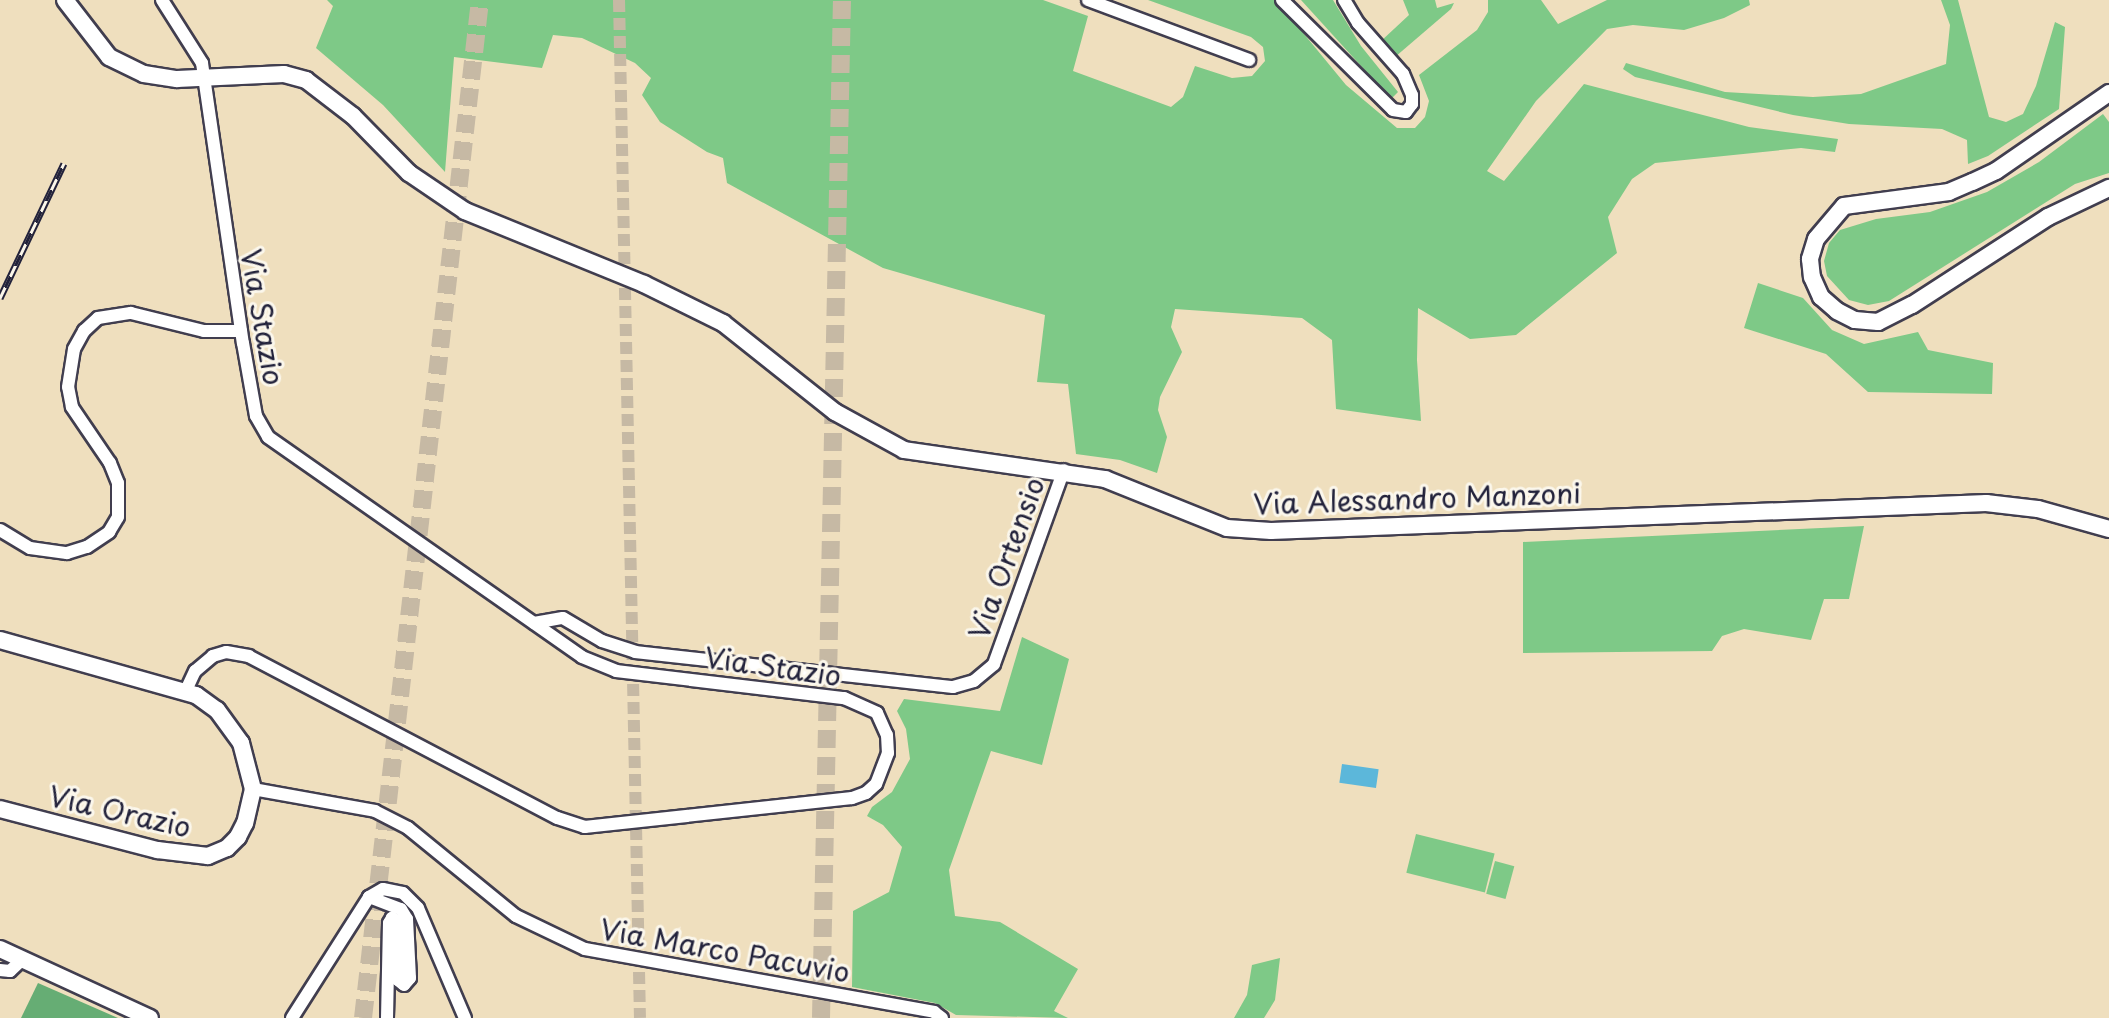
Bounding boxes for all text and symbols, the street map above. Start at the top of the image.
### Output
street label: Via Stazio [235,247,291,387]
street label: Via Ortensio [962,473,1050,643]
street label: Via Alessandro Manzoni [1253,476,1581,520]
street label: Via Stazio [703,640,843,692]
street label: Via Orazio [46,778,194,844]
street label: Via Marco Pacuvio [598,912,852,988]

